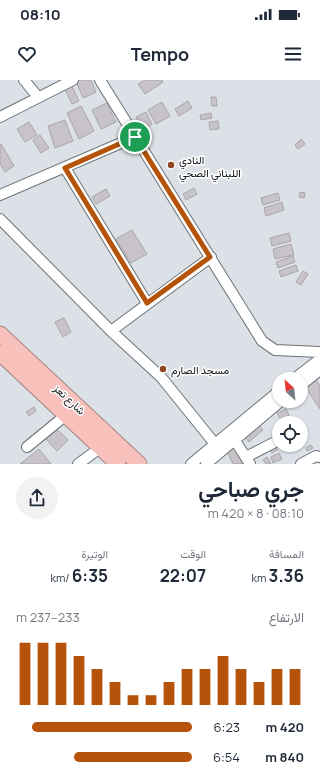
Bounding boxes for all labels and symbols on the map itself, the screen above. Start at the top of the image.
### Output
pin [118,120,152,154]
place label: النادي اللبناني الصحي [179,152,241,183]
marker: النادي اللبناني الصحي [166,160,176,170]
place label: مسجد الصارم [171,362,229,378]
marker: مسجد الصارم [158,364,168,374]
north arrow [272,372,308,408]
street label: شارع تعز [49,380,89,418]

